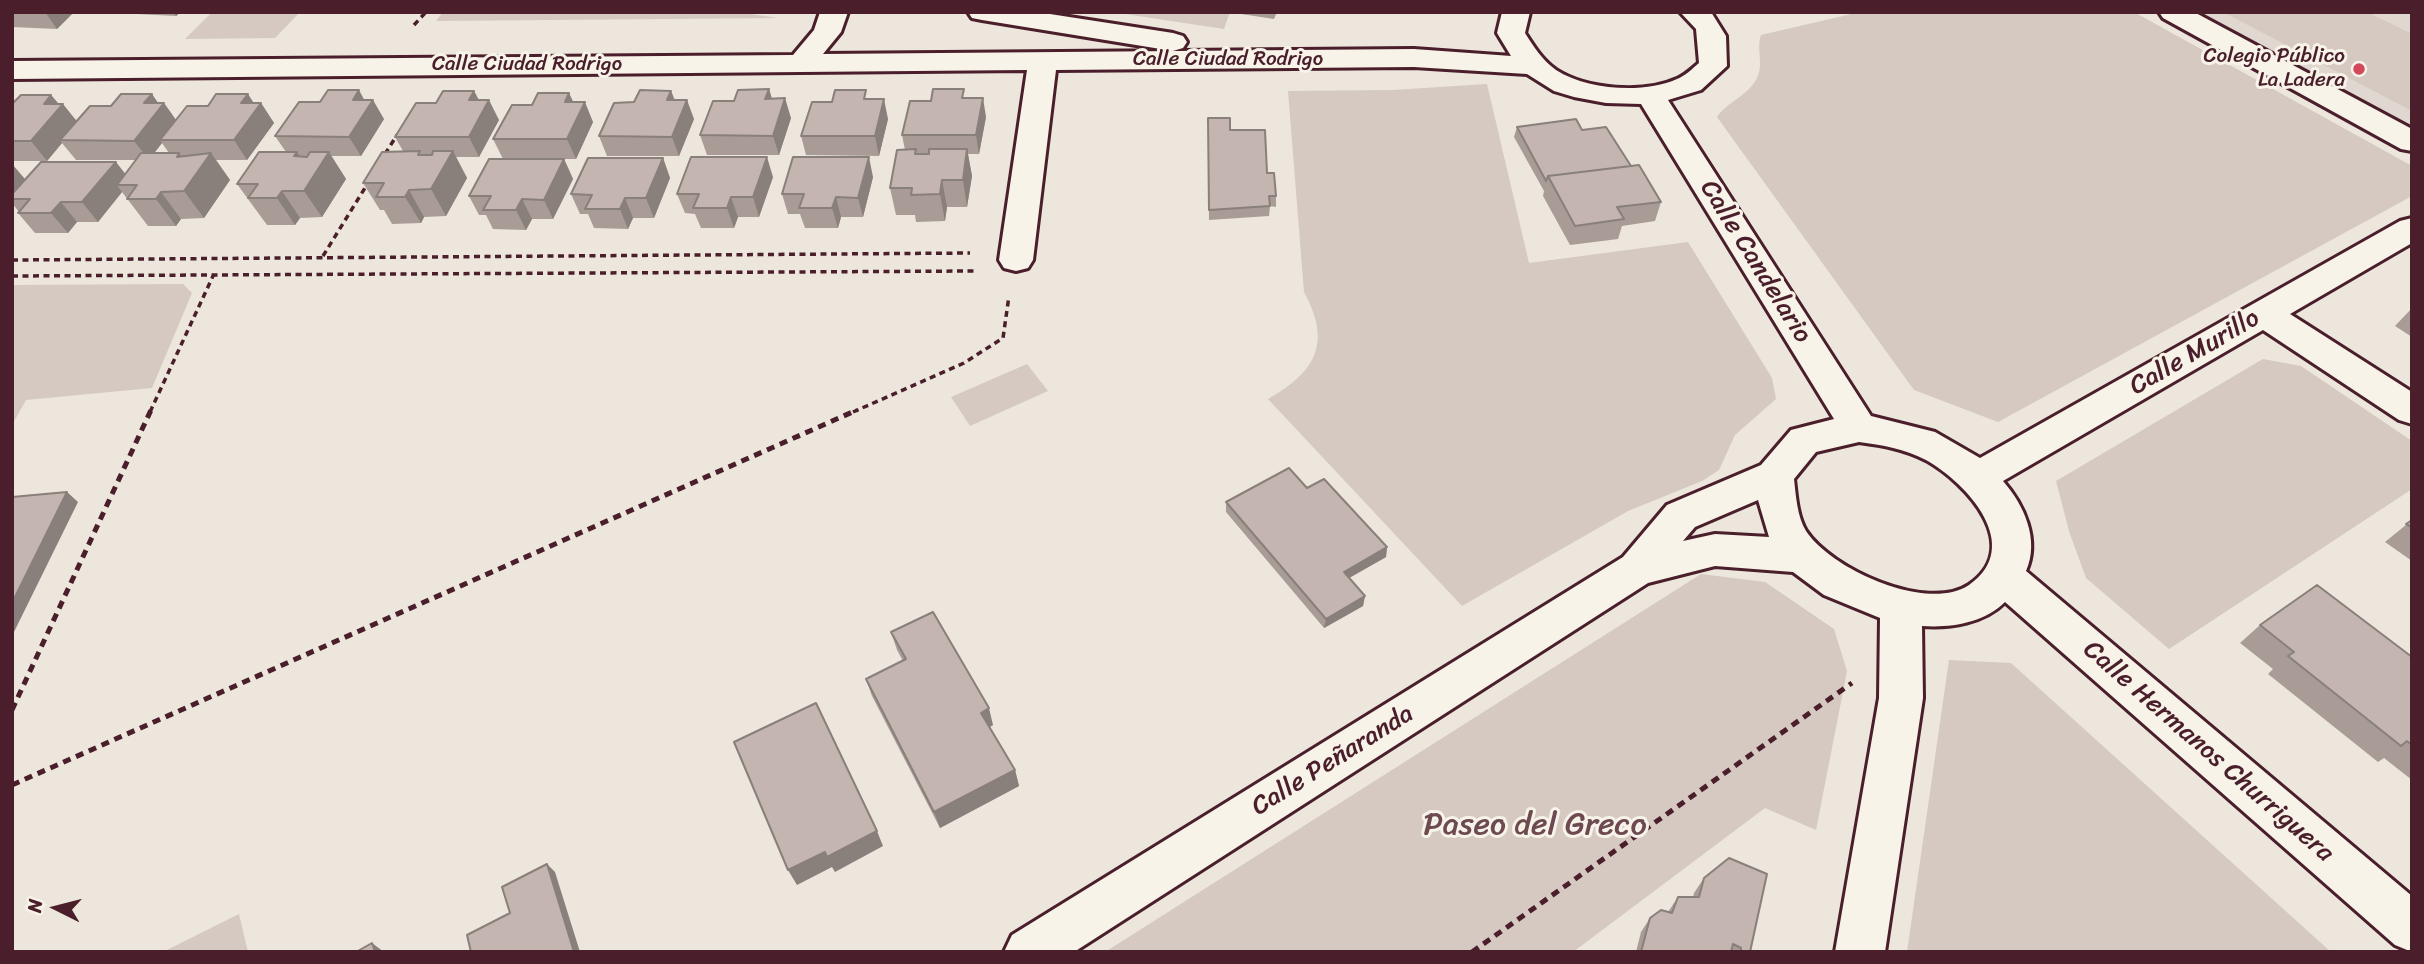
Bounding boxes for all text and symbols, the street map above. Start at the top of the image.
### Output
place label: Colegio Público La Ladera [2203,44,2345,94]
street label: Calle Ciudad Rodrigo [1133,47,1323,73]
street label: Calle Ciudad Rodrigo [432,52,622,78]
marker: Colegio Público La Ladera [2351,61,2367,77]
street label: Calle Candelario [1692,175,1818,349]
street label: Calle Murillo [2124,303,2266,403]
street label: Calle Hermanos Churriguera [2076,635,2340,869]
street label: Calle Peñaranda [1246,699,1420,823]
park label: Paseo del Greco [1423,807,1647,845]
north arrow [21,873,91,943]
text: N [18,897,52,914]

